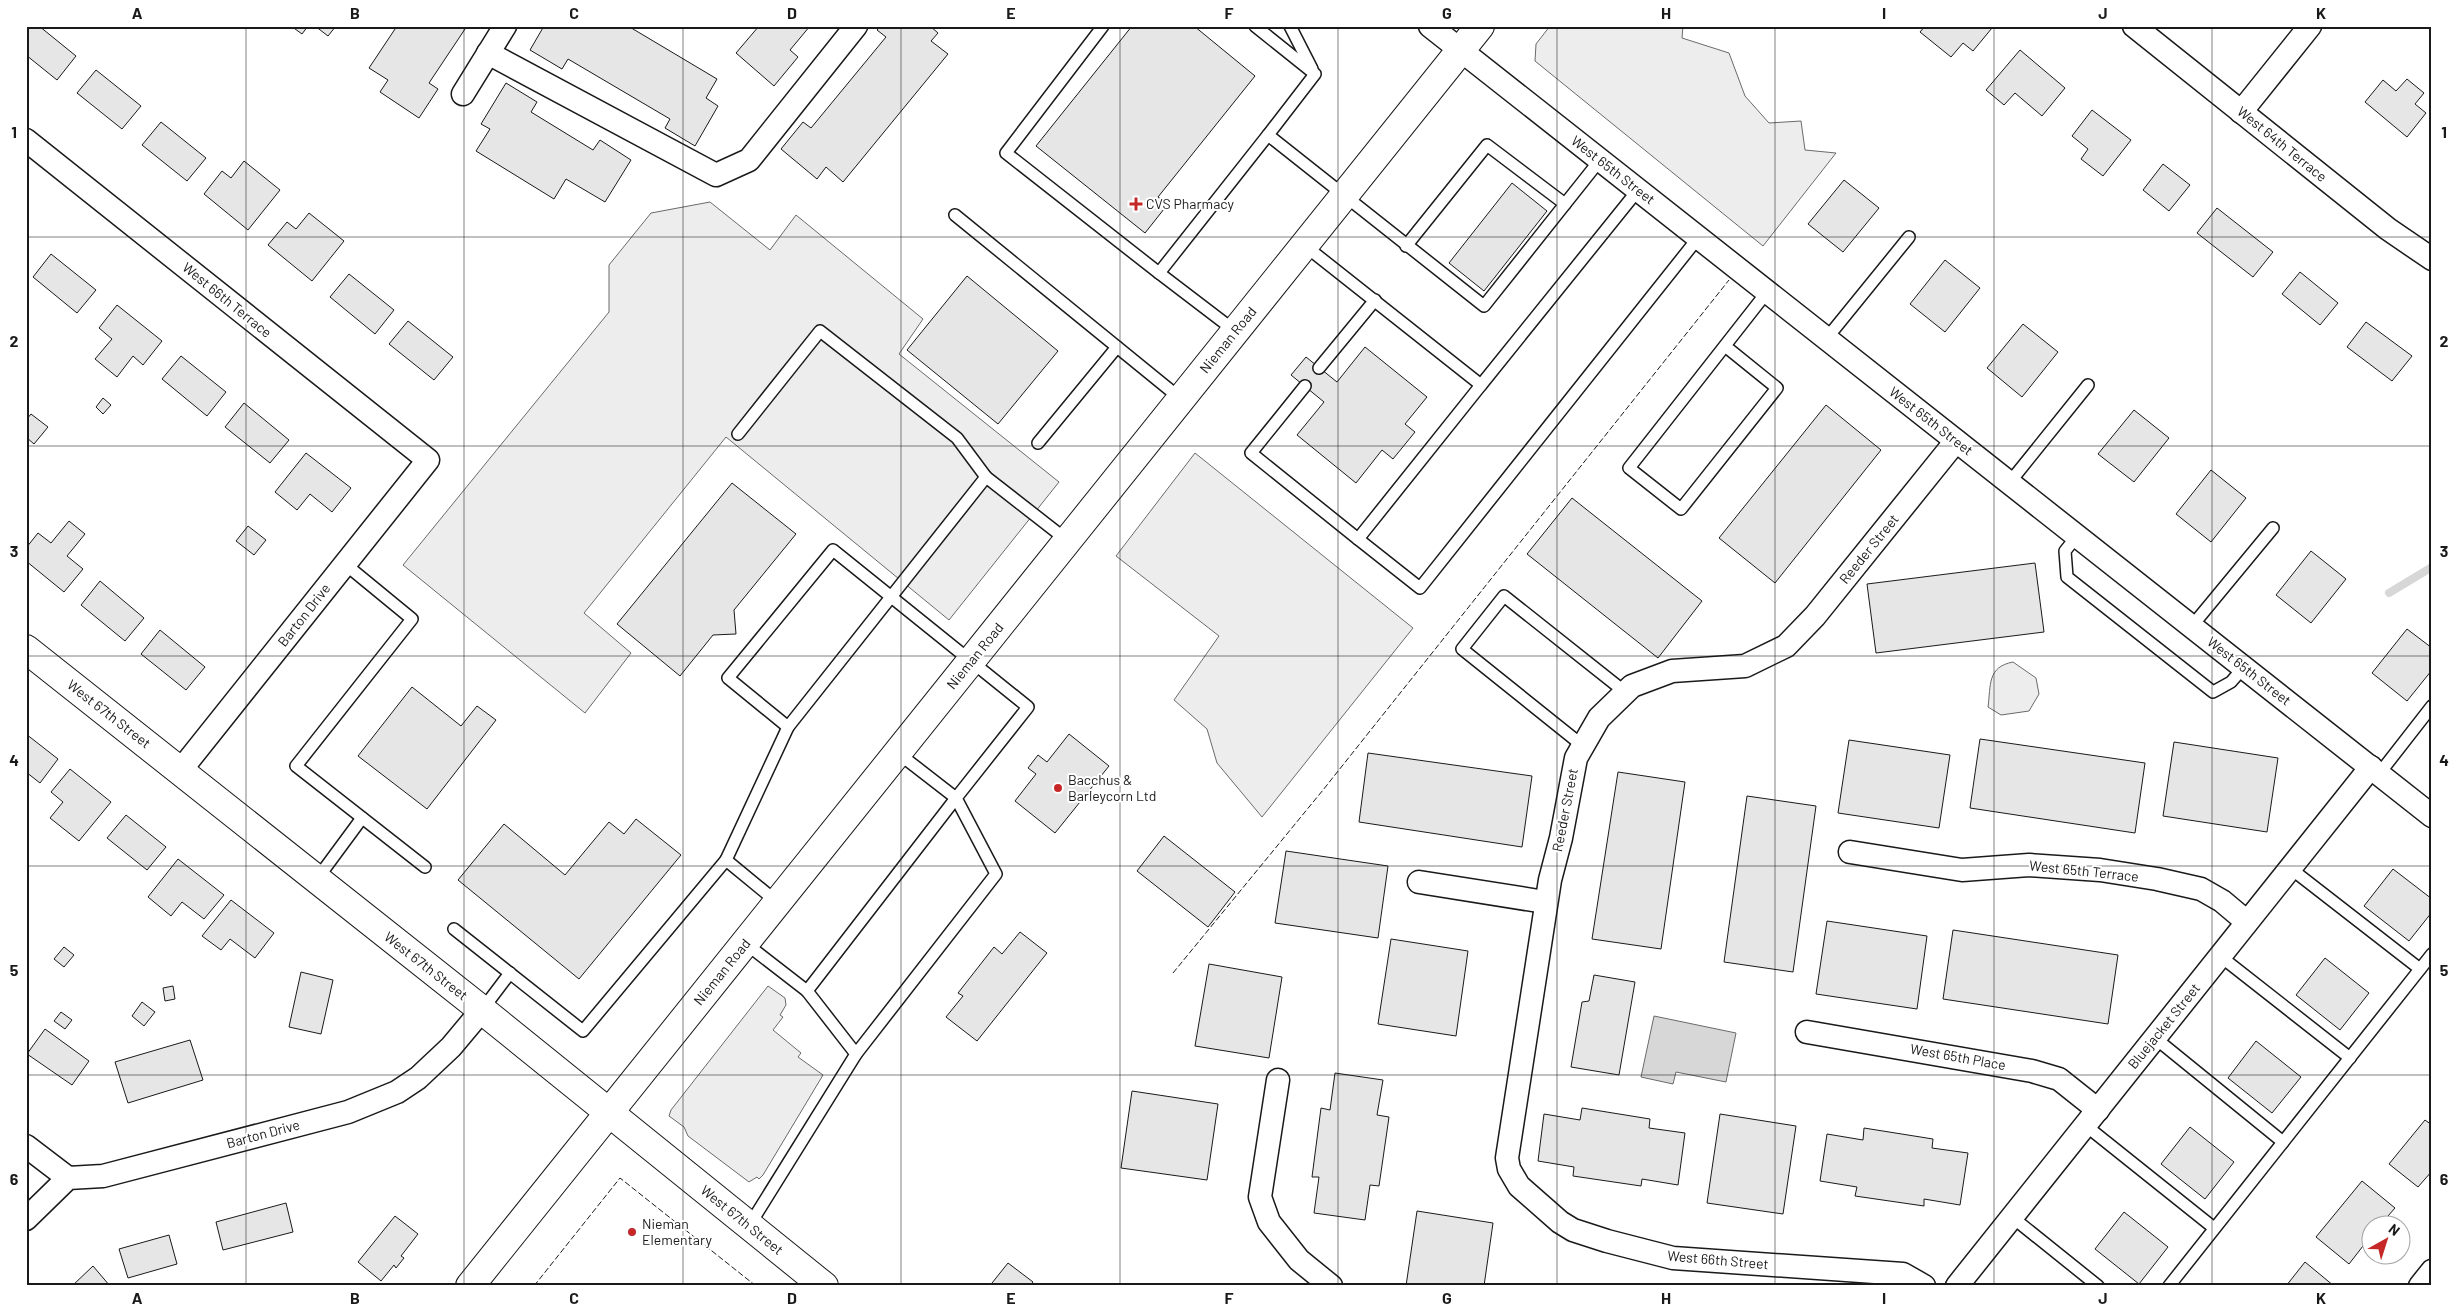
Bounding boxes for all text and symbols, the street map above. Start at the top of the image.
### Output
text: A [132,3,143,22]
text: B [350,3,360,22]
text: C [569,3,579,22]
text: D [787,3,797,22]
text: E [1006,3,1016,22]
text: F [1225,3,1234,22]
text: G [1442,3,1452,22]
text: H [1661,3,1671,22]
text: I [1882,3,1886,22]
text: J [2098,3,2108,22]
text: K [2316,3,2326,22]
street label: West 64th Terrace [2234,102,2331,185]
text: 1 [11,122,17,141]
text: 1 [2441,122,2447,141]
street label: West 65th Street [1568,132,1659,208]
place label: CVS Pharmacy [1146,195,1235,212]
marker: CVS Pharmacy [1130,198,1142,210]
street label: West 66th Terrace [179,258,275,341]
street label: Nieman Road [1196,303,1260,376]
text: 2 [10,331,19,350]
text: 2 [2440,331,2449,350]
street label: West 65th Street [1886,383,1977,459]
street label: Reeder Street [1835,510,1902,587]
text: 3 [10,541,18,560]
text: 3 [2440,541,2448,560]
street label: Barton Drive [274,580,333,650]
street label: Nieman Road [943,619,1007,692]
street label: West 65th Street [2204,633,2295,709]
street label: West 67th Street [64,676,154,751]
text: 4 [9,750,19,769]
text: 4 [2439,750,2449,769]
street label: Reeder Street [1548,767,1581,853]
place label: Bacchus & Barleycorn Ltd [1068,771,1156,804]
marker: Bacchus & Barleycorn Ltd [1052,782,1064,794]
street label: West 65th Terrace [2029,856,2140,885]
street label: West 67th Street [381,928,471,1003]
street label: Nieman Road [690,935,754,1008]
text: 5 [10,960,19,979]
text: 5 [2440,960,2449,979]
street label: Bluejacket Street [2124,980,2203,1072]
street label: West 65th Place [1909,1040,2007,1073]
street label: Barton Drive [224,1116,301,1151]
text: 6 [10,1169,19,1188]
text: 6 [2440,1169,2449,1188]
street label: West 67th Street [698,1181,787,1258]
north arrow [2360,1214,2410,1264]
place label: Nieman Elementary [642,1215,712,1248]
text: N [2386,1220,2403,1239]
marker: Nieman Elementary [626,1226,638,1238]
street label: West 66th Street [1667,1247,1769,1272]
text: A [132,1288,143,1307]
text: B [350,1288,360,1307]
text: C [569,1288,579,1307]
text: D [787,1288,797,1307]
text: E [1006,1288,1016,1307]
text: F [1225,1288,1234,1307]
text: G [1442,1288,1452,1307]
text: H [1661,1288,1671,1307]
text: I [1882,1288,1886,1307]
text: J [2098,1288,2108,1307]
text: K [2316,1288,2326,1307]

